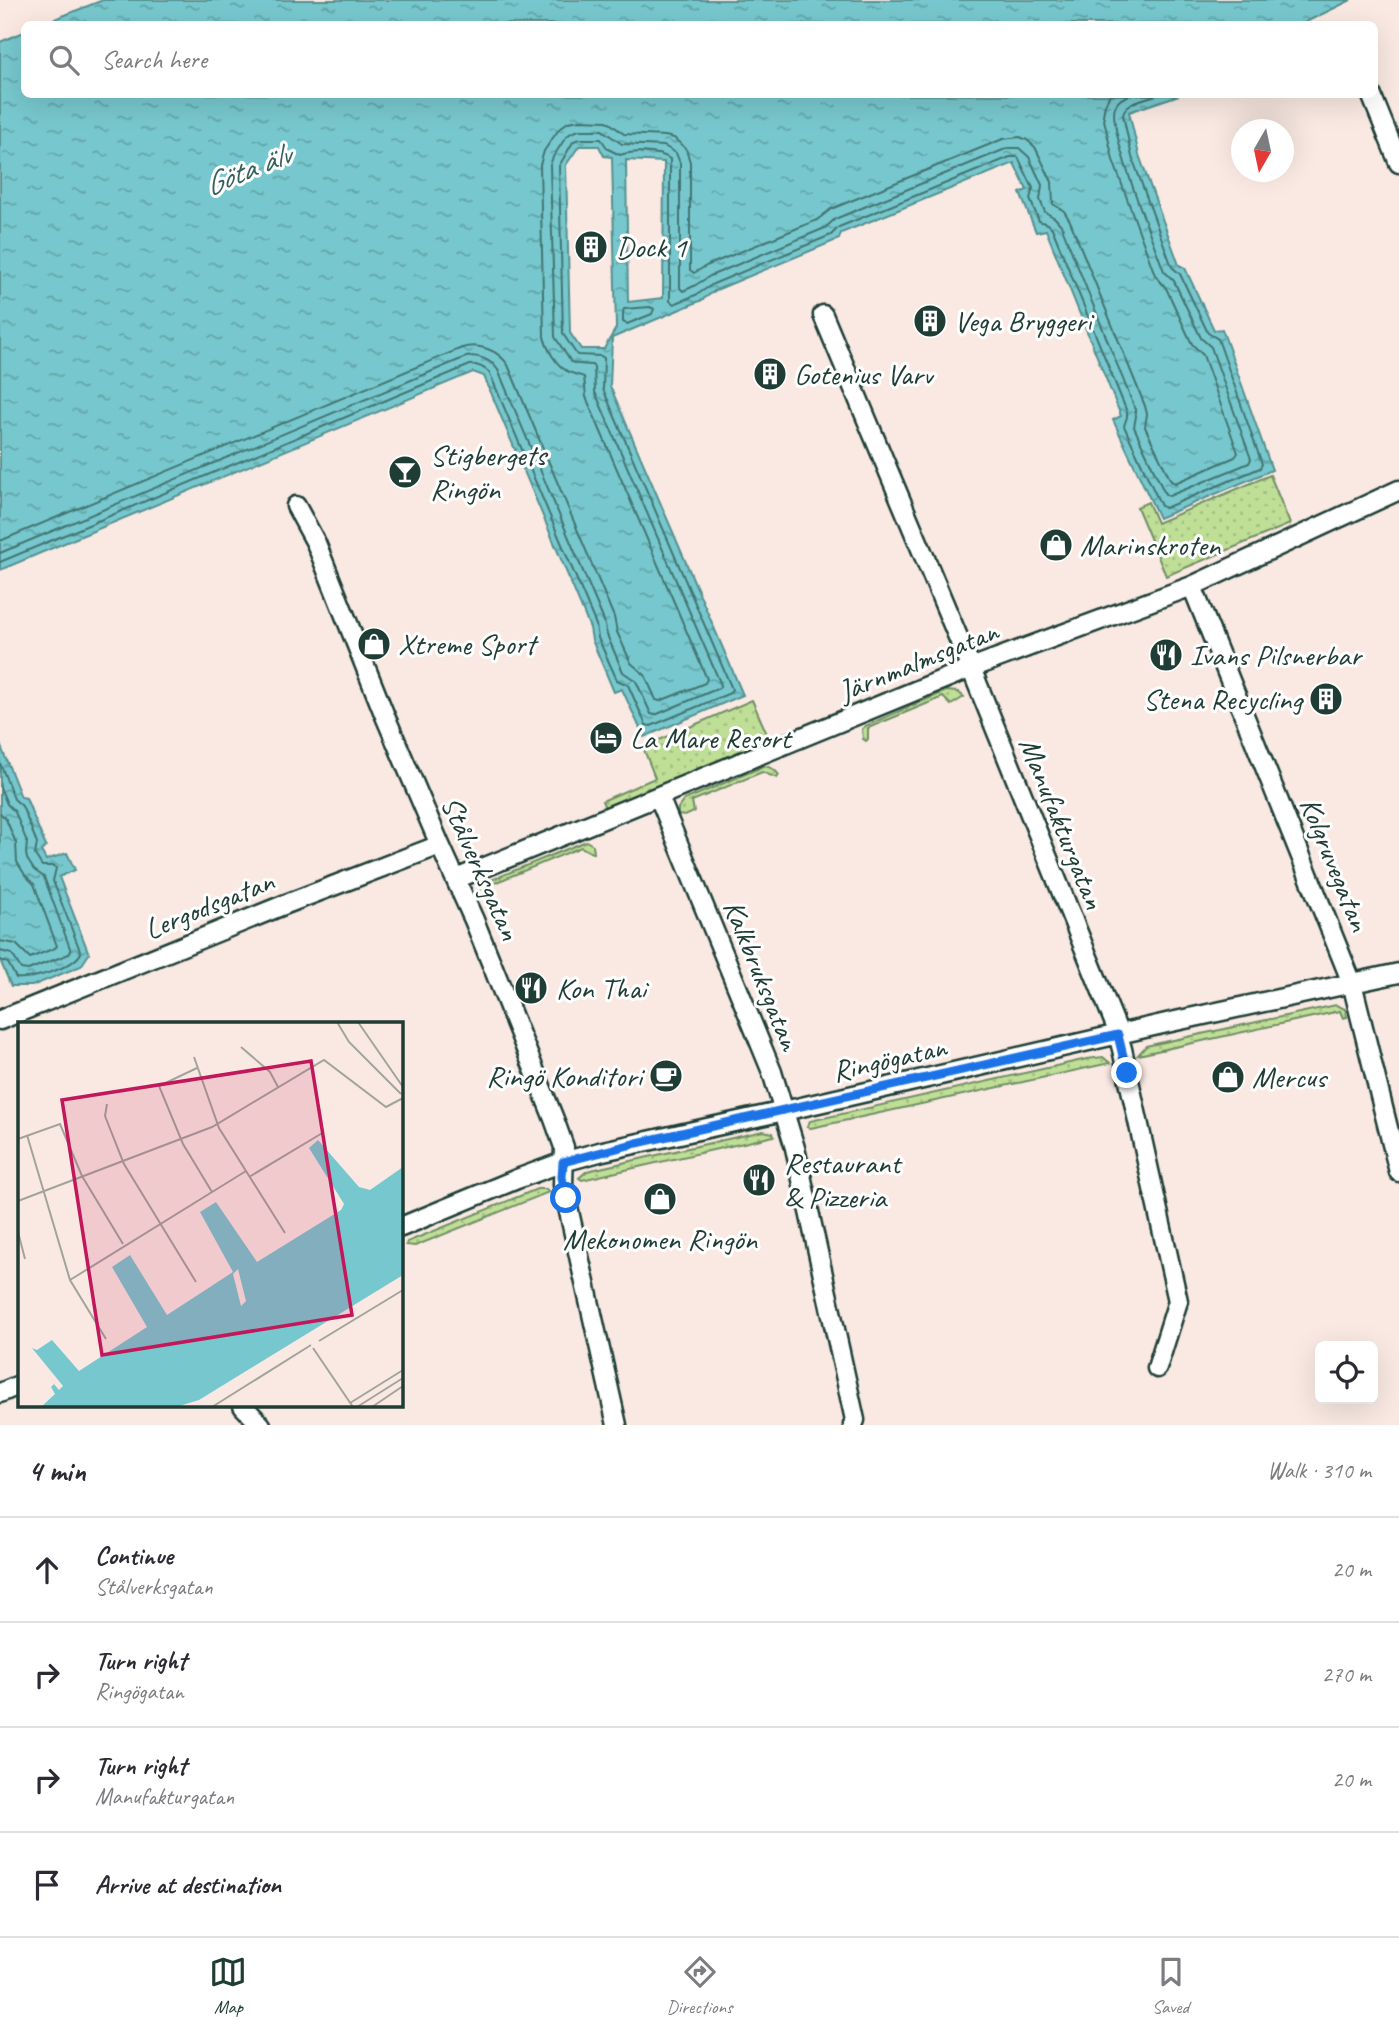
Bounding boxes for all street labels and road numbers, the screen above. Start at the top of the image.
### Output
street label: Järnmalmsgatan [831,611,1005,711]
street label: Manufakturgatan [1010,732,1114,915]
street label: Stålverksgatan [432,790,530,946]
street label: Kolgruvegatan [1291,792,1380,938]
street label: Lergodsgatan [139,861,281,948]
street label: Kalkbruksgatan [715,894,810,1057]
street label: Ringögatan [828,1027,951,1091]

